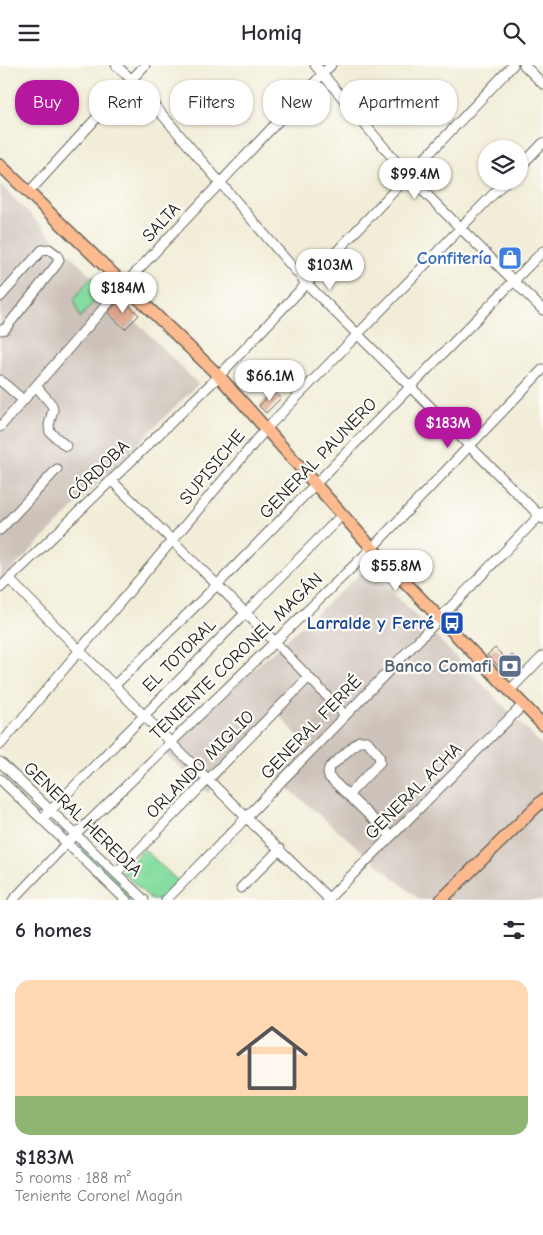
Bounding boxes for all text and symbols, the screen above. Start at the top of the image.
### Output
icon: menu [15,19,43,47]
icon: search [500,19,528,47]
text: Homiq [241,20,302,46]
chip: Buy [15,80,79,125]
chip: Rent [89,80,160,125]
chip: Filters [170,80,253,125]
chip: New [263,80,330,125]
chip: Apartment [340,80,457,125]
map controls [478,140,528,190]
button: layers [478,140,528,190]
pin: $99.4M [374,157,456,200]
text: $99.4M [390,165,440,183]
street label: SALTA [138,198,185,246]
shop icon: Confitería [497,245,523,271]
place label: Confitería [417,248,492,269]
pin: $103M [295,249,365,291]
text: $103M [307,256,353,274]
pin: $184M [88,271,158,314]
text: $184M [101,279,145,297]
pin: $66.1M [229,359,311,402]
text: $66.1M [246,367,294,385]
street label: GENERAL PAUNERO [255,394,381,523]
pin: $183M [413,407,483,449]
text: $183M [426,414,470,432]
street label: SUPISICHE [175,426,250,509]
street label: CÓRDOBA [62,435,134,505]
pin: $55.8M [355,549,437,592]
text: $55.8M [371,557,421,575]
street label: TENIENTE CORONEL MAGÁN [145,568,327,744]
bus stop icon: Larralde y Ferré [439,610,465,636]
place label: Larralde y Ferré [307,613,434,634]
street label: EL TOTORAL [138,614,220,696]
bank icon: Banco Comafi [497,653,523,679]
place label: Banco Comafi [384,656,492,677]
street label: GENERAL FERRÉ [256,670,366,784]
street label: ORLANDO MIGLIO [142,706,259,823]
street label: GENERAL ACHA [361,739,466,844]
street label: GENERAL HEREDIA [19,757,146,881]
icon: filters [500,916,528,944]
text: 6 homes [15,918,91,942]
icon: home [227,1013,317,1103]
text: $183M [15,1145,74,1169]
text: 5 rooms · 188 m² [15,1169,131,1187]
text: Teniente Coronel Magán [15,1187,183,1205]

